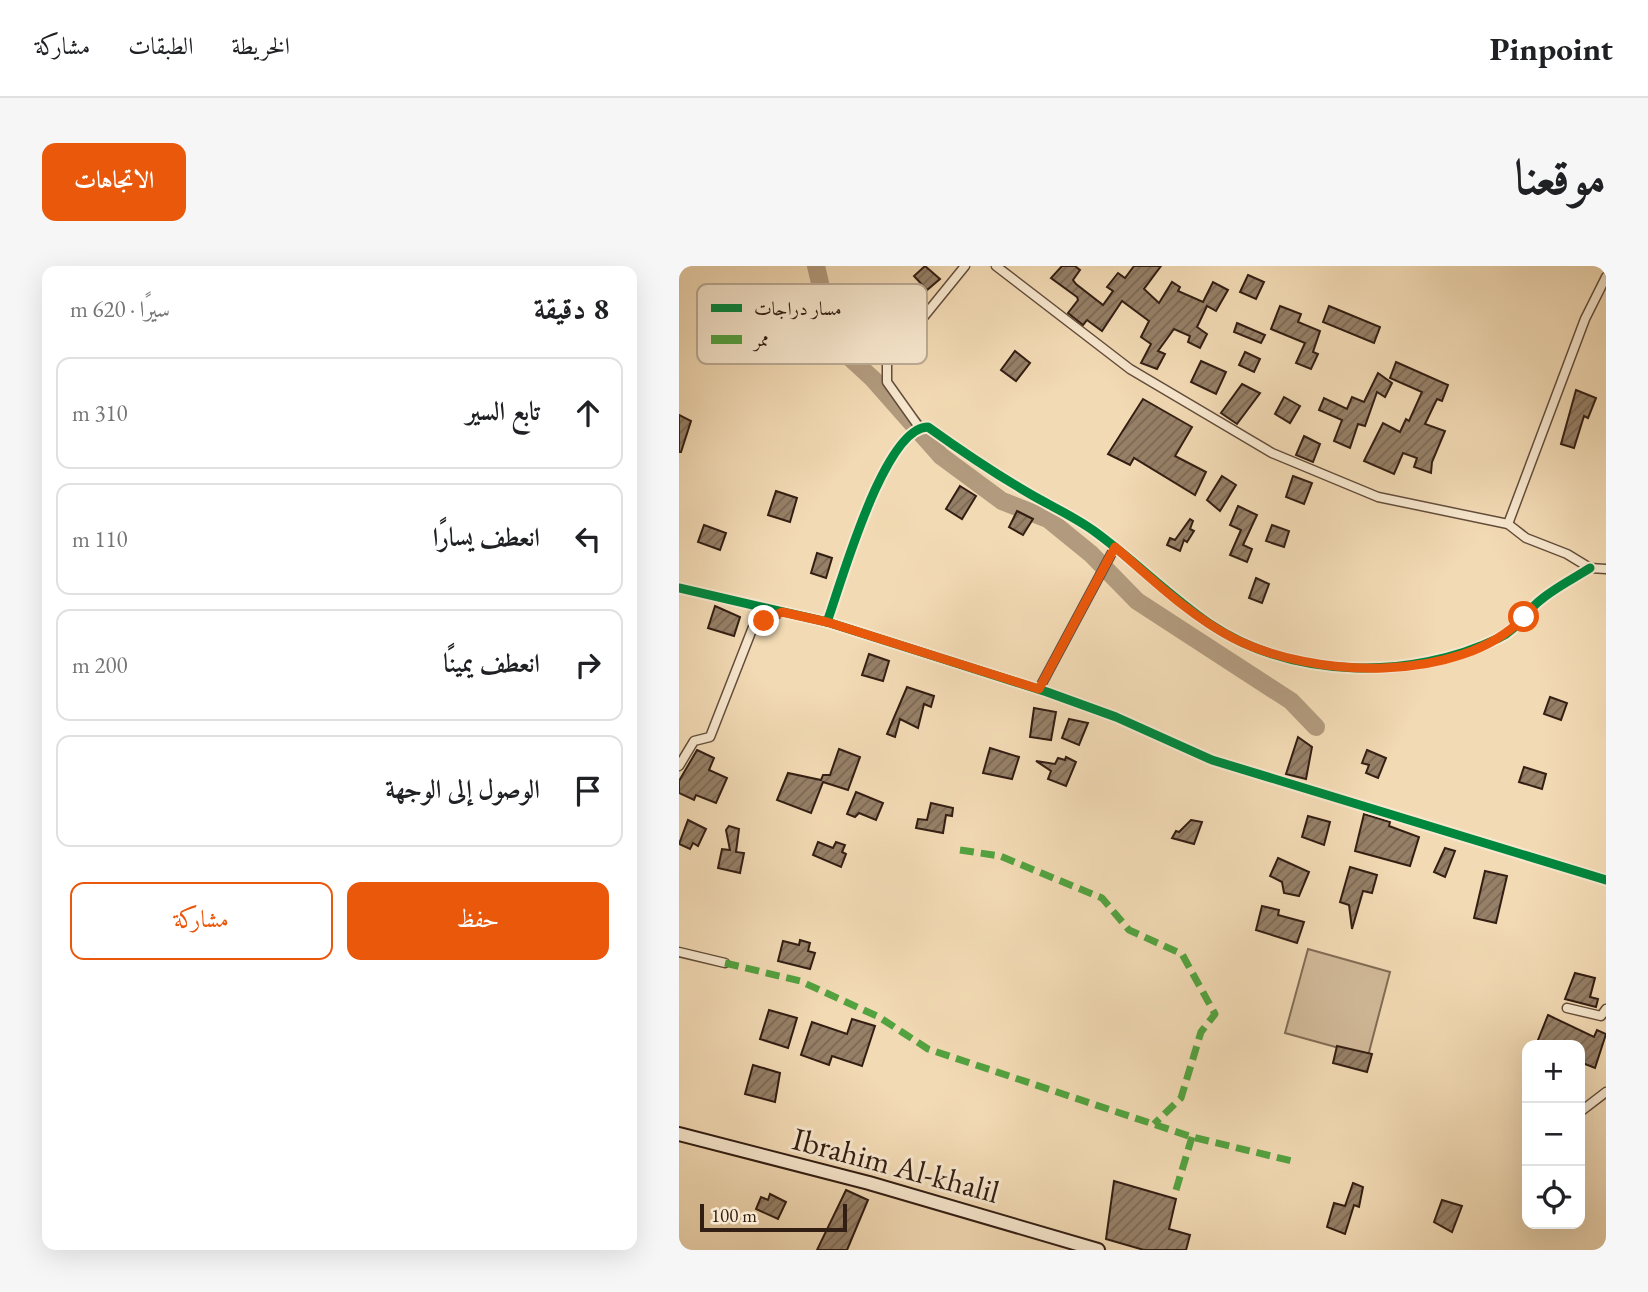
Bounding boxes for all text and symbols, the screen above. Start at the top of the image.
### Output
text: Pinpoint [1490,27,1613,70]
text: مشاركة [35,30,90,61]
text: الطبقات [128,30,194,61]
text: الخريطة [232,30,290,61]
button: الاتجاهات [42,143,186,221]
text: موقعنا [1514,145,1606,209]
legend [697,284,927,364]
text: 8 دقيقة [534,289,609,328]
text: سيرًا · 620 m [70,294,170,324]
text: مسار دراجات [754,296,842,321]
text: ممر [752,327,769,352]
text: تابع السير [466,394,540,428]
icon: ahead [569,394,607,432]
text: 310 m [72,398,128,428]
text: انعطف يسارًا [433,520,540,554]
icon: left [569,520,607,558]
text: 110 m [72,524,128,554]
route start [1508,601,1539,632]
route end [748,605,779,636]
text: انعطف يمينًا [443,646,540,680]
icon: right [569,646,607,684]
text: 200 m [72,650,128,680]
text: الوصول إلى الوجهة [385,772,540,806]
icon: arrive [569,772,607,810]
button: مشاركة [70,882,333,960]
button: حفظ [347,882,609,960]
map controls [1522,1040,1585,1229]
button: + [1522,1040,1585,1103]
button: − [1522,1103,1585,1166]
street label: Ibrahim Al-khalil [788,1117,1004,1213]
button: locate [1522,1166,1585,1229]
scale bar [700,1201,847,1233]
text: 100 m [711,1203,757,1228]

